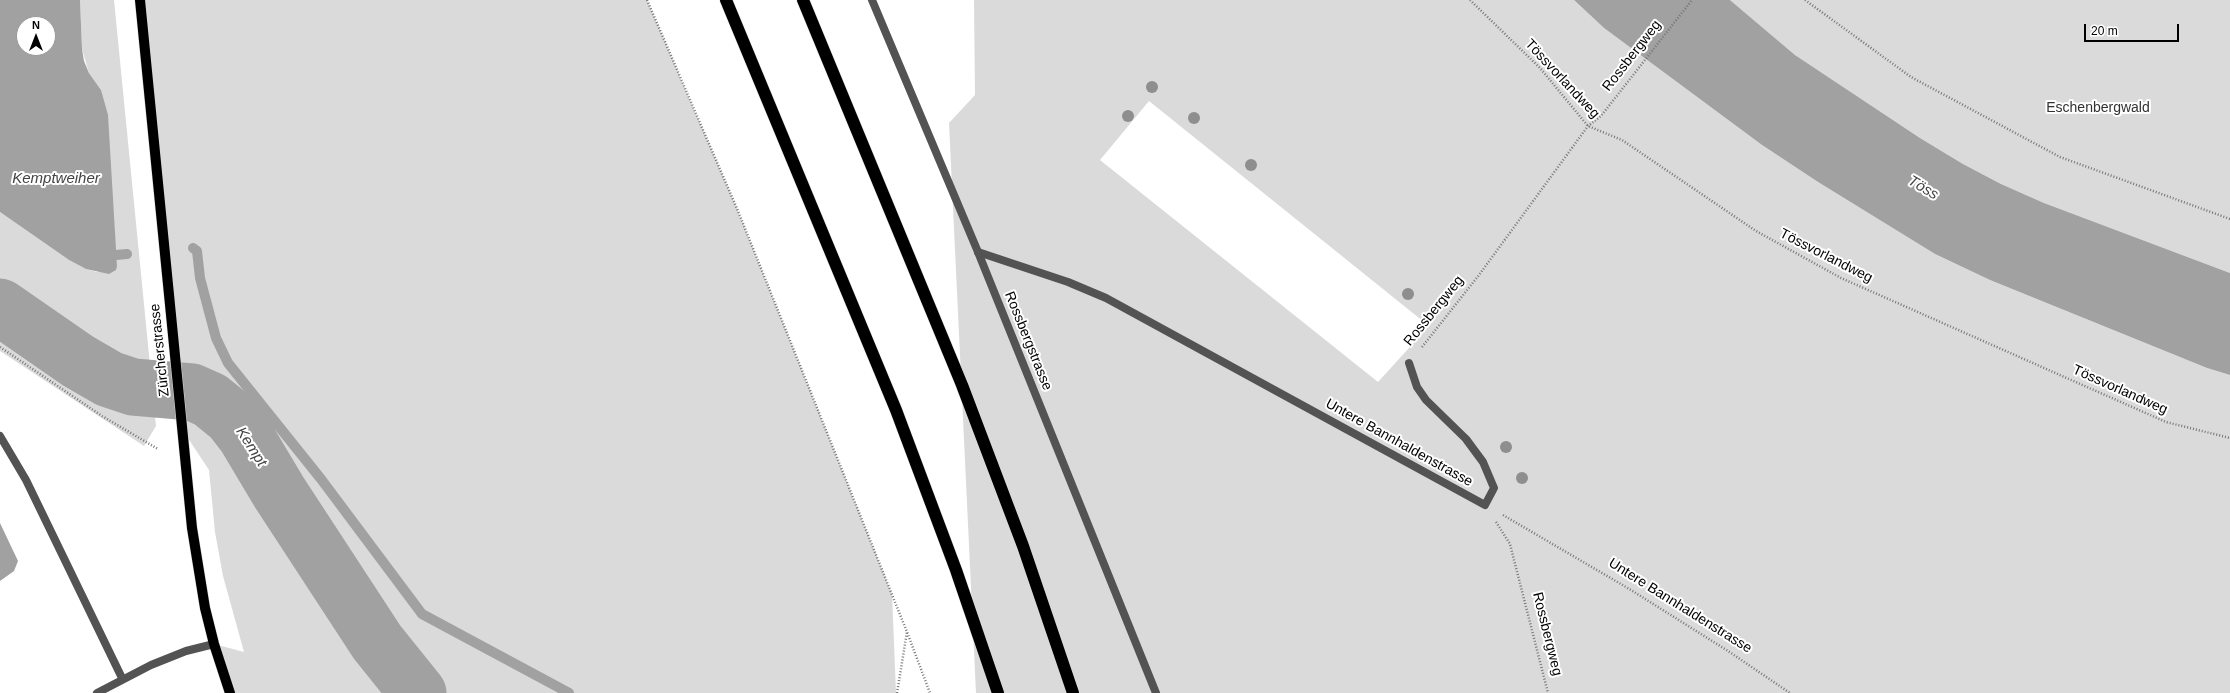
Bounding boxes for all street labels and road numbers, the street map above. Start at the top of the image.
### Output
street label: Rossbergweg [1599,17,1665,95]
street label: Tössvorlandweg [1521,36,1603,122]
street label: Tössvorlandweg [1777,225,1875,287]
street label: Rossbergweg [1401,272,1467,350]
street label: Rossbergstrasse [1001,289,1055,393]
street label: Zürcherstrasse [147,303,173,397]
street label: Tössvorlandweg [2070,362,2170,418]
street label: Untere Bannhaldenstrasse [1322,395,1476,491]
street label: Untere Bannhaldenstrasse [1605,555,1755,657]
street label: Rossbergweg [1528,590,1566,678]

